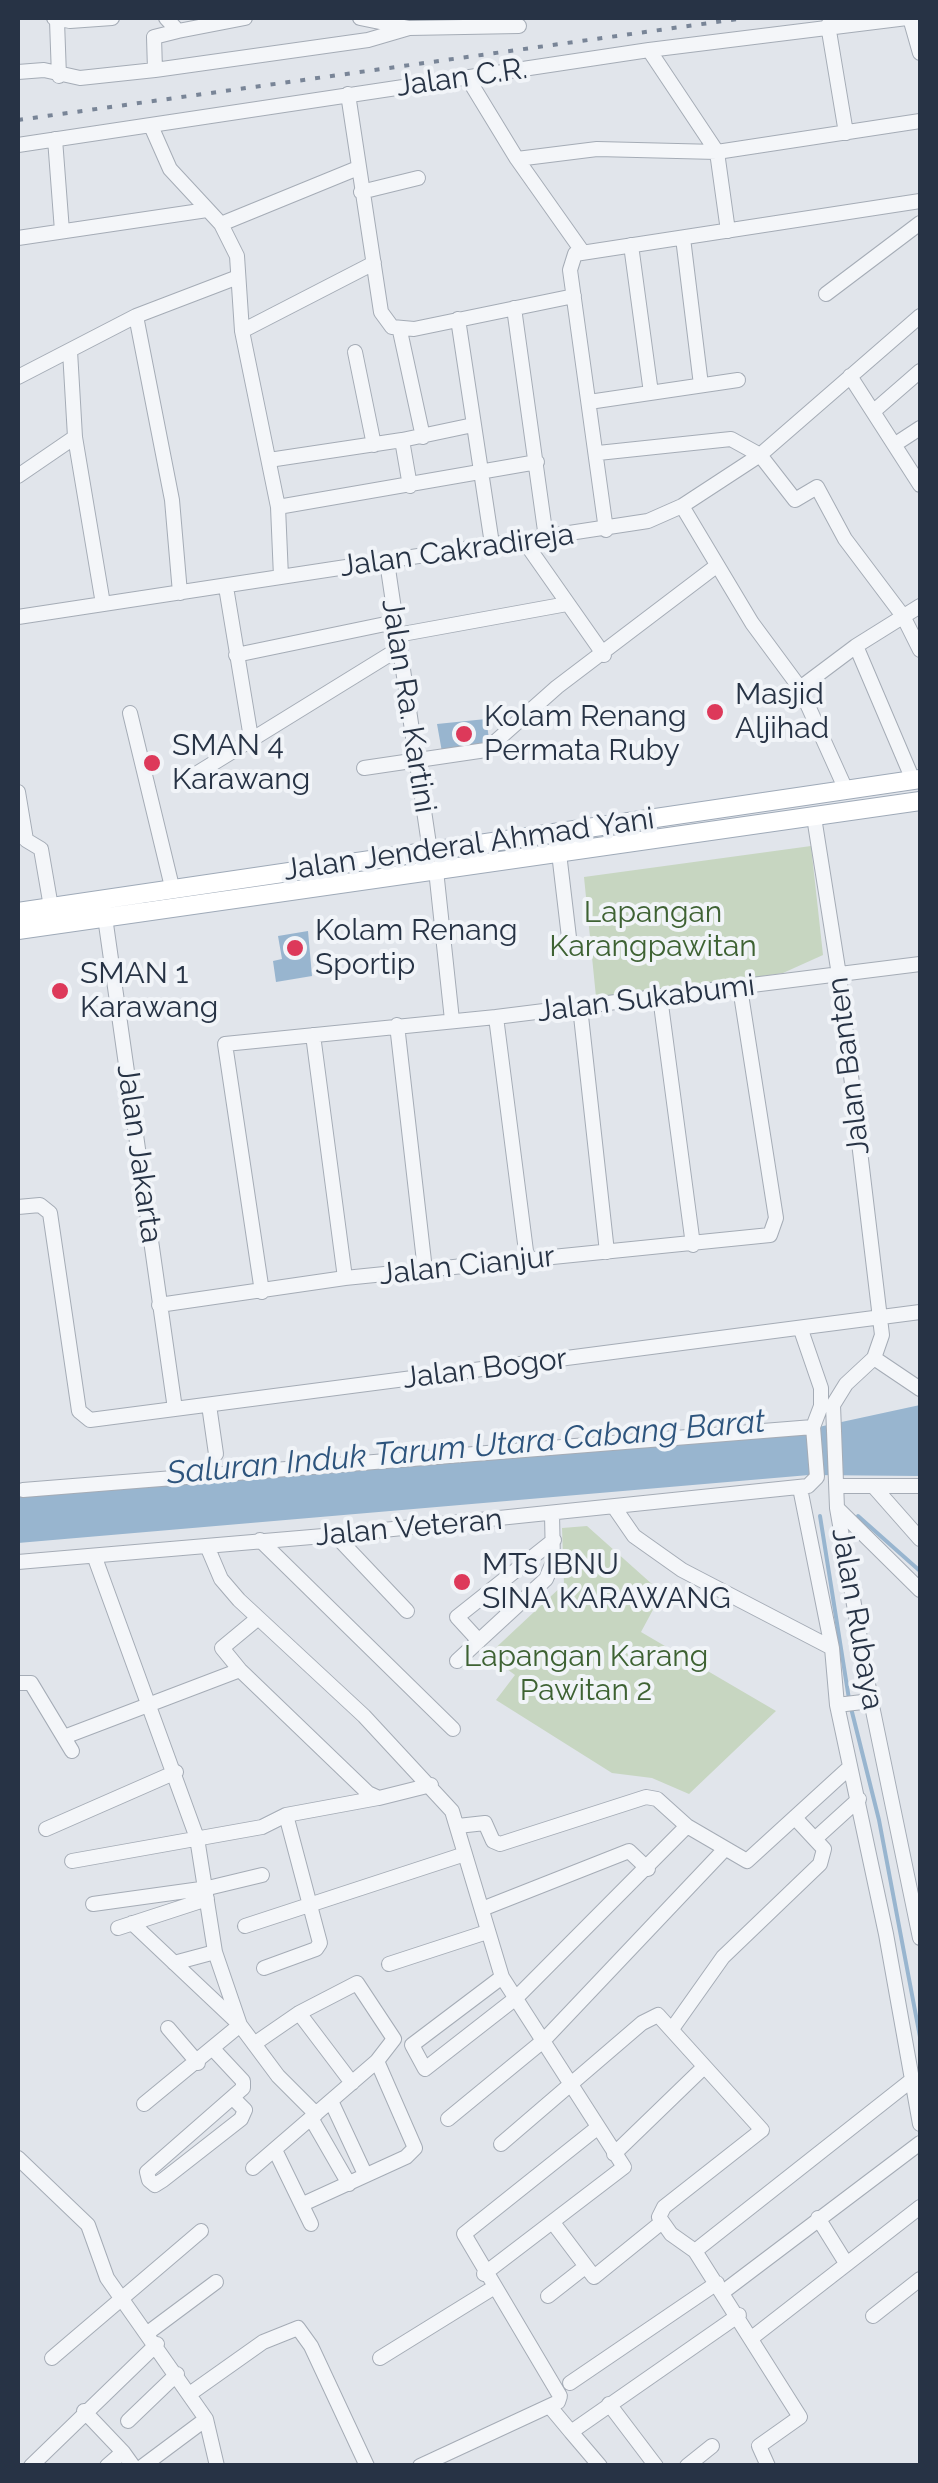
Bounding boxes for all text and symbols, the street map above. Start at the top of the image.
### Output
street label: Jalan C.R. [394,51,530,105]
street label: Jalan Cakradireja [338,517,576,585]
street label: Jalan Ra. Kartini [373,597,443,815]
place label: Masjid Aljihad [735,677,829,748]
place label: Kolam Renang Permata Ruby [484,699,687,770]
marker: Masjid Aljihad [704,701,726,723]
marker: Kolam Renang Permata Ruby [453,723,475,745]
place label: SMAN 4 Karawang [172,728,310,798]
marker: SMAN 4 Karawang [141,752,163,774]
street label: Jalan Jenderal Ahmad Yani [282,801,656,889]
park label: Lapangan Karangpawitan [549,895,757,966]
place label: Kolam Renang Sportip [315,913,518,984]
marker: Kolam Renang Sportip [284,937,306,959]
place label: SMAN 1 Karawang [80,956,218,1026]
street label: Jalan Sukabumi [535,968,757,1030]
street label: Jalan Banten [820,975,878,1157]
marker: SMAN 1 Karawang [49,980,71,1002]
street label: Jalan Jakarta [109,1062,169,1246]
street label: Jalan Cianjur [377,1239,557,1293]
street label: Jalan Bogor [401,1341,569,1397]
water label: Saluran Induk Tarum Utara Cabang Barat [165,1403,767,1493]
street label: Jalan Veteran [314,1502,504,1554]
street label: Jalan Rubaya [823,1525,891,1713]
place label: MTs IBNU SINA KARAWANG [482,1547,731,1618]
marker: MTs IBNU SINA KARAWANG [451,1571,473,1593]
park label: Lapangan Karang Pawitan 2 [464,1639,708,1710]

